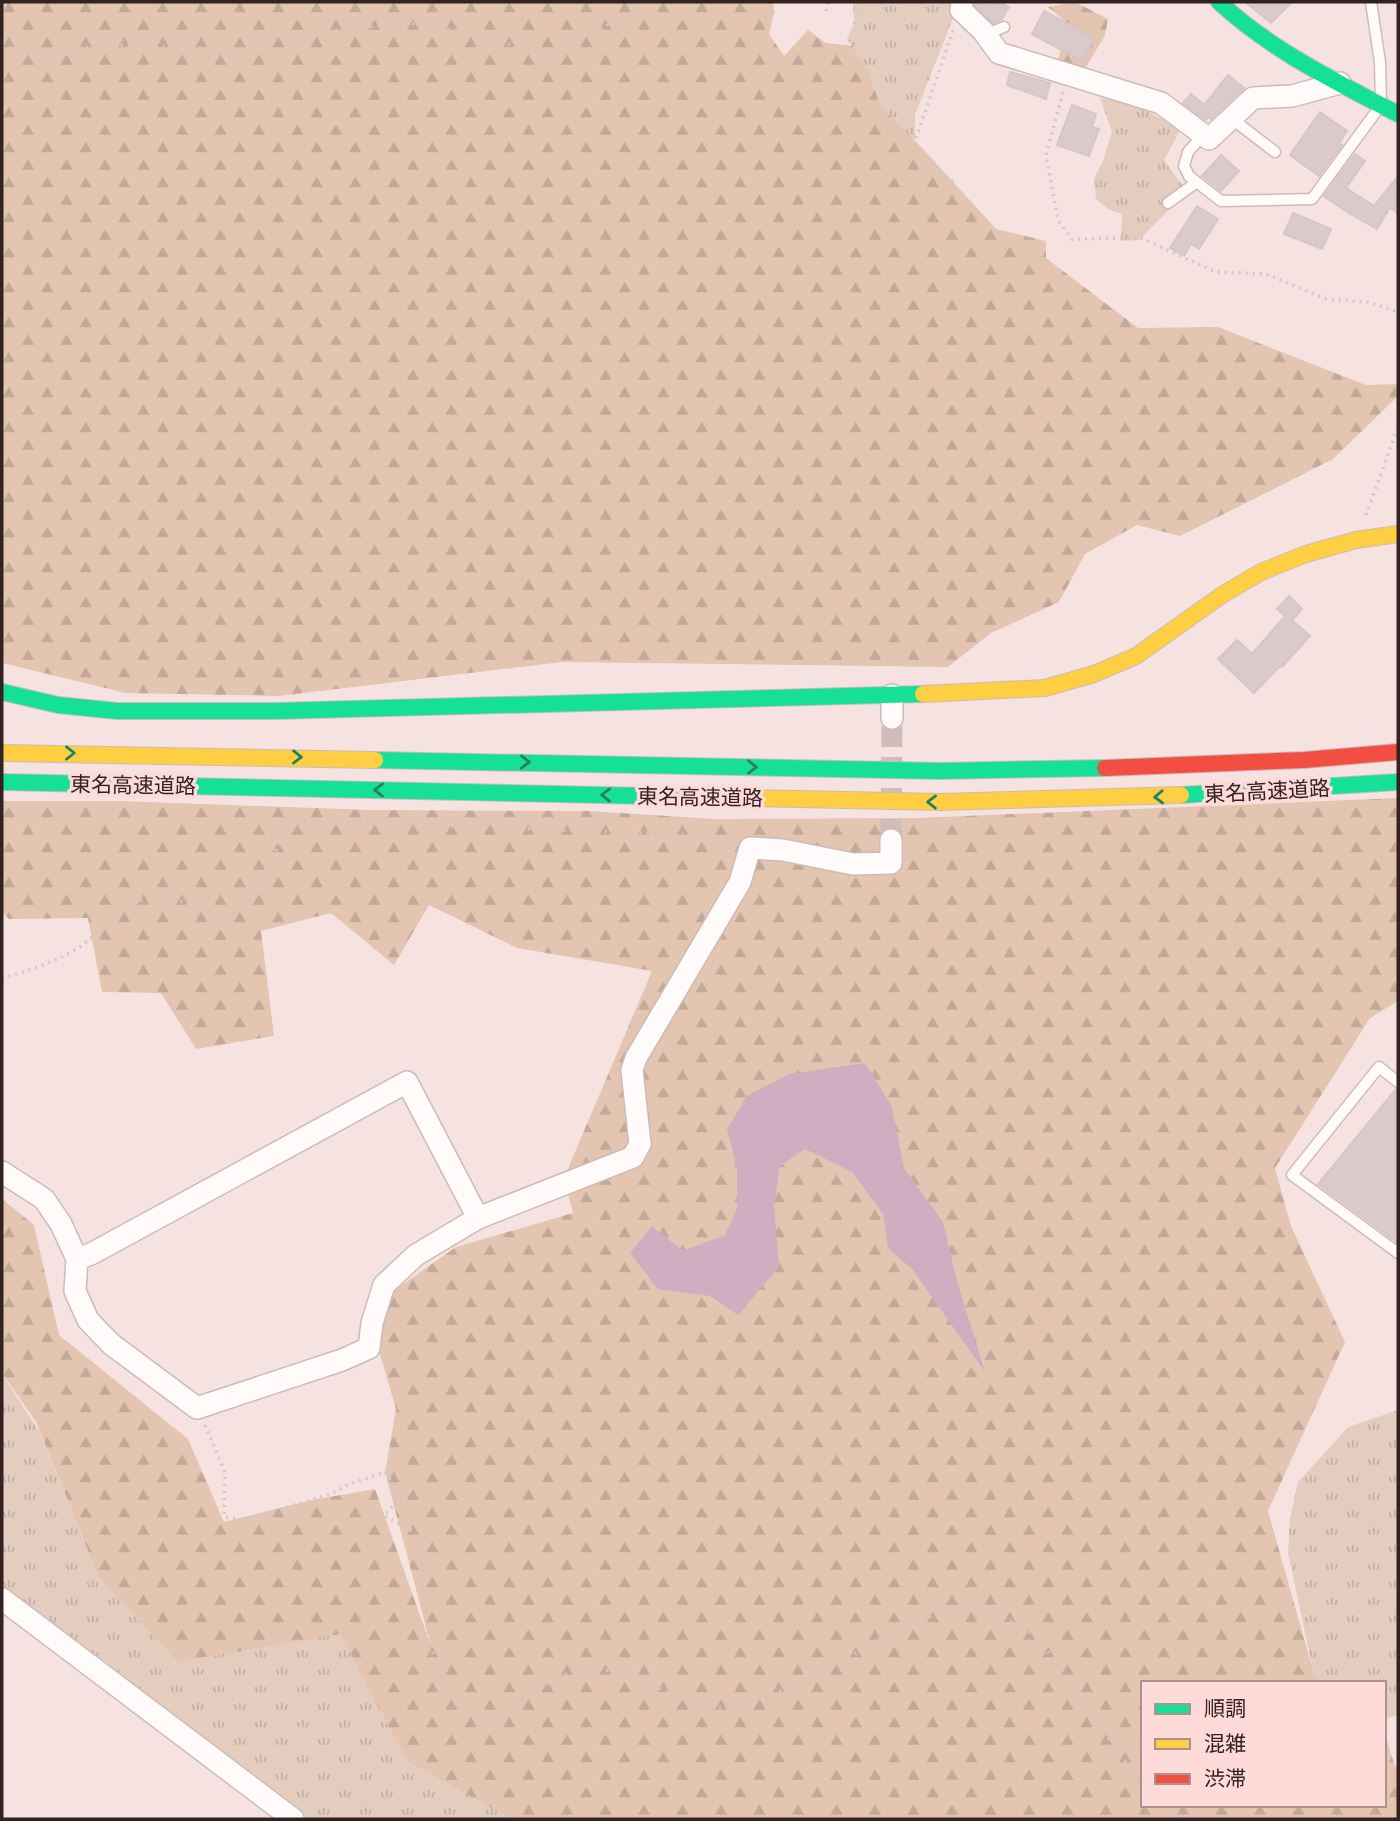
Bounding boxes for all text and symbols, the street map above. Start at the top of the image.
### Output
one-way arrow [65,745,76,761]
one-way arrow [292,750,303,765]
one-way arrow [520,754,531,770]
one-way arrow [748,759,758,775]
street label: 東名高速道路 [70,771,196,799]
street label: 東名高速道路 [1203,775,1331,807]
one-way arrow [373,782,383,798]
street label: 東名高速道路 [637,783,763,811]
one-way arrow [600,787,611,803]
one-way arrow [1153,789,1164,804]
one-way arrow [926,794,936,810]
legend [1141,1681,1386,1807]
text: 順調 [1204,1696,1246,1721]
text: 混雑 [1204,1731,1246,1756]
text: 渋滞 [1204,1766,1246,1791]

